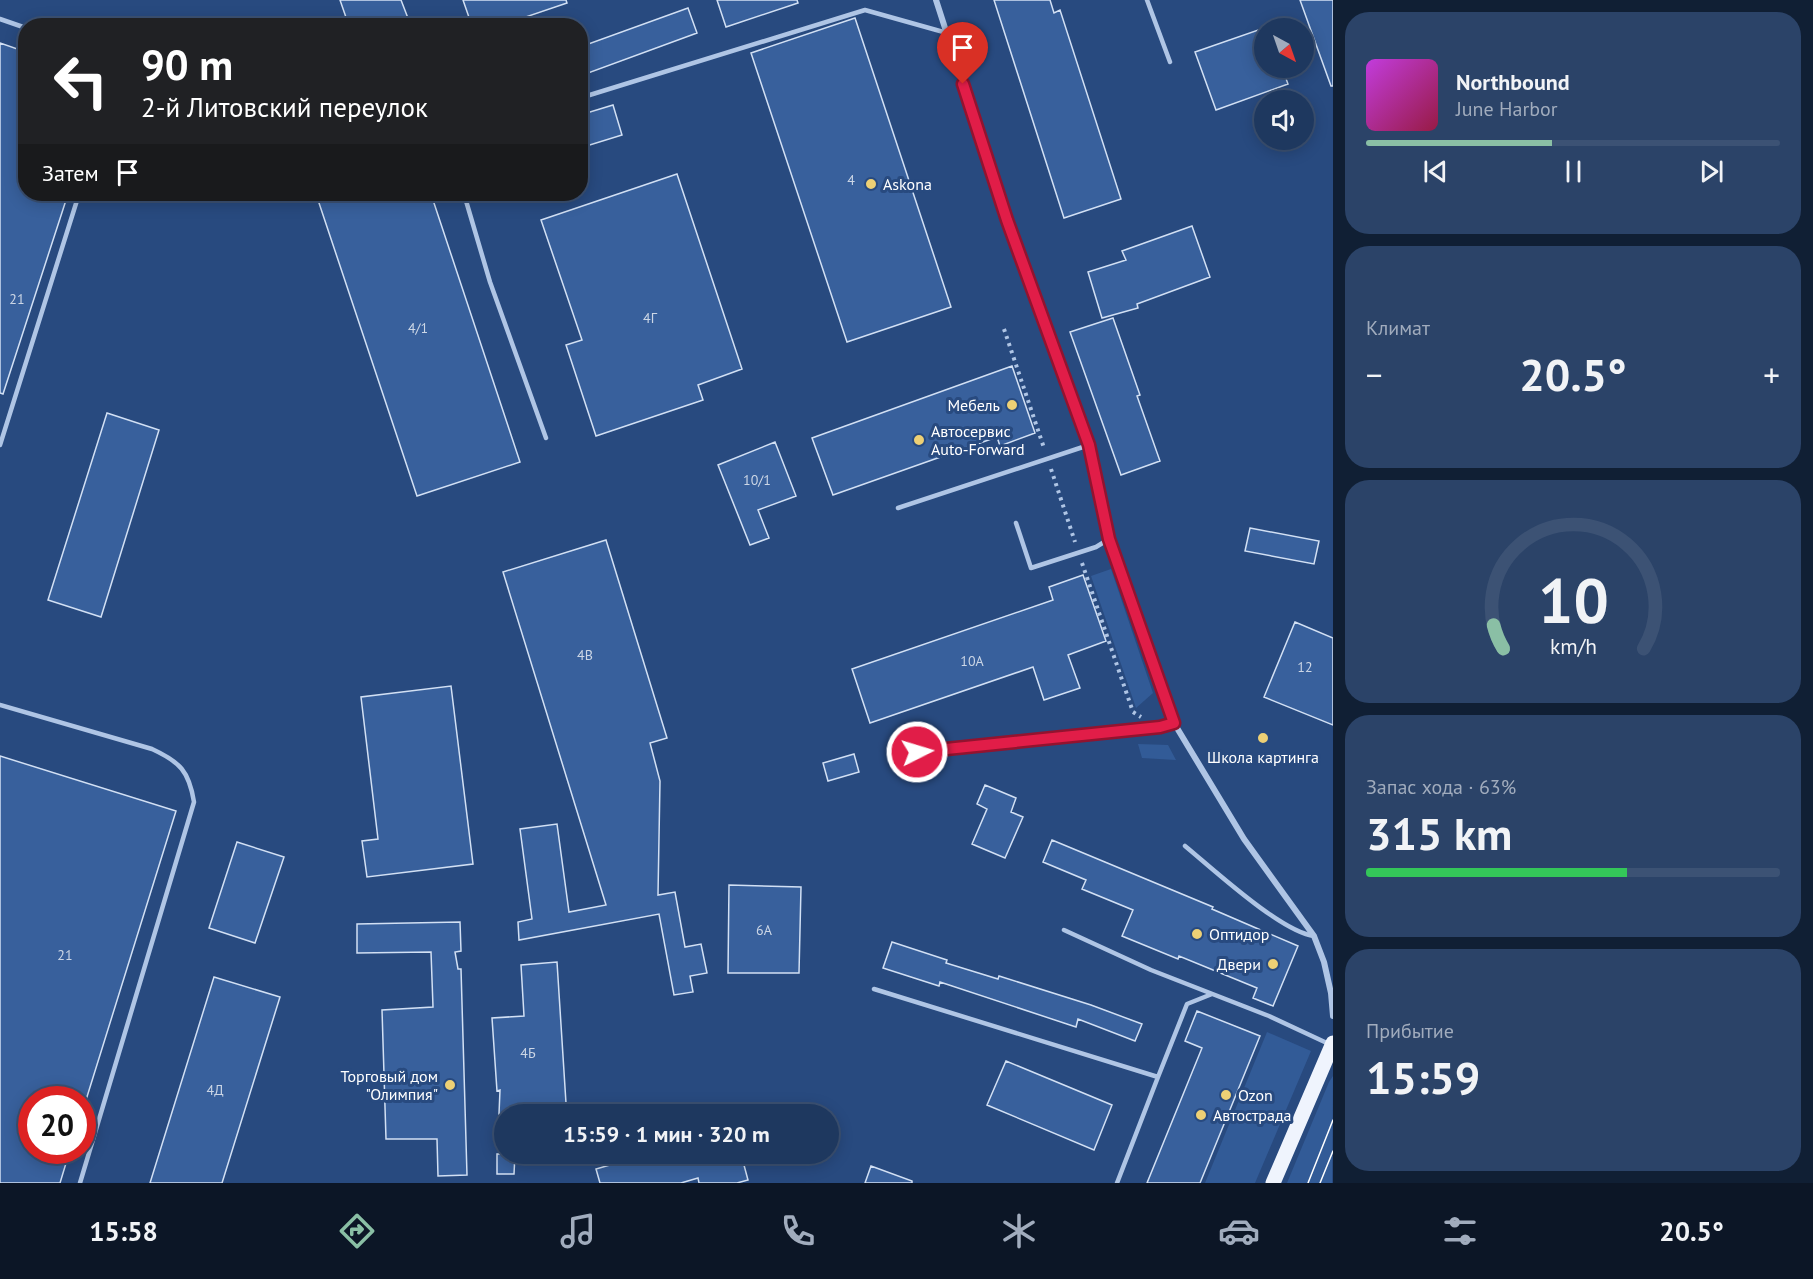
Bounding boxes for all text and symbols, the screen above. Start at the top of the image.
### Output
north arrow [1254,18,1314,78]
map controls [1254,18,1314,150]
pin [937,22,988,84]
icon: arrive [946,31,979,64]
text: 90 m [141,37,233,92]
icon: left [42,42,120,120]
text: Northbound [1456,68,1570,96]
text: 2-й Литовский переулок [141,90,428,124]
button: sound [1254,90,1314,150]
text: June Harbor [1456,96,1558,122]
icon: previous [1419,155,1452,188]
icon: pause [1557,155,1590,188]
icon: next [1695,155,1728,188]
icon: arrive [111,156,144,189]
text: Затем [42,159,99,187]
house number: 4 [847,171,855,189]
place label: Askona [883,174,932,194]
marker: Askona [864,177,878,191]
house number: 21 [9,290,25,308]
house number: 4Г [643,309,658,327]
text: Климат [1366,315,1430,341]
house number: 4/1 [408,319,428,337]
text: 20.5° [1519,345,1627,403]
text: − [1366,353,1383,396]
text: + [1763,353,1780,396]
place label: Мебель [947,395,1000,415]
marker: Мебель [1005,398,1019,412]
place label: Автосервис Auto-Forward [931,421,1025,459]
marker: Автосервис Auto-Forward [912,433,926,447]
house number: 10/1 [743,471,771,489]
text: 10 [1538,559,1608,640]
text: km/h [1549,632,1596,660]
house number: 4В [577,646,593,664]
house number: 10А [960,652,985,670]
house number: 12 [1297,658,1313,676]
position arrow [885,720,949,784]
marker: Школа картинга [1256,731,1270,745]
place label: Школа картинга [1207,747,1319,767]
text: Запас хода · 63% [1366,774,1516,800]
text: 315 km [1366,804,1512,862]
house number: 6А [756,921,773,939]
place label: Оптидор [1209,924,1270,944]
marker: Оптидор [1190,927,1204,941]
house number: 21 [57,946,73,964]
place label: Двери [1217,954,1261,974]
marker: Двери [1266,957,1280,971]
text: Прибытие [1366,1018,1454,1044]
house number: 4Б [520,1044,536,1062]
text: 15:59 [1366,1048,1480,1106]
place label: Торговый дом "Олимпия" [341,1066,438,1104]
marker: Торговый дом "Олимпия" [443,1078,457,1092]
house number: 4Д [207,1081,224,1099]
place label: Ozon [1238,1085,1273,1105]
speed limit sign: 20 [18,1086,96,1164]
marker: Ozon [1219,1088,1233,1102]
place label: Автострада [1213,1105,1292,1125]
marker: Автострада [1194,1108,1208,1122]
text: 15:59 · 1 мин · 320 m [563,1120,770,1148]
icon: directions [336,1210,378,1252]
icon: music [557,1210,599,1252]
icon: phone [777,1210,819,1252]
icon: climate [998,1210,1040,1252]
icon: car [1218,1210,1260,1252]
icon: filters [1439,1210,1481,1252]
text: 15:58 [89,1214,158,1248]
text: 20.5° [1659,1214,1724,1248]

